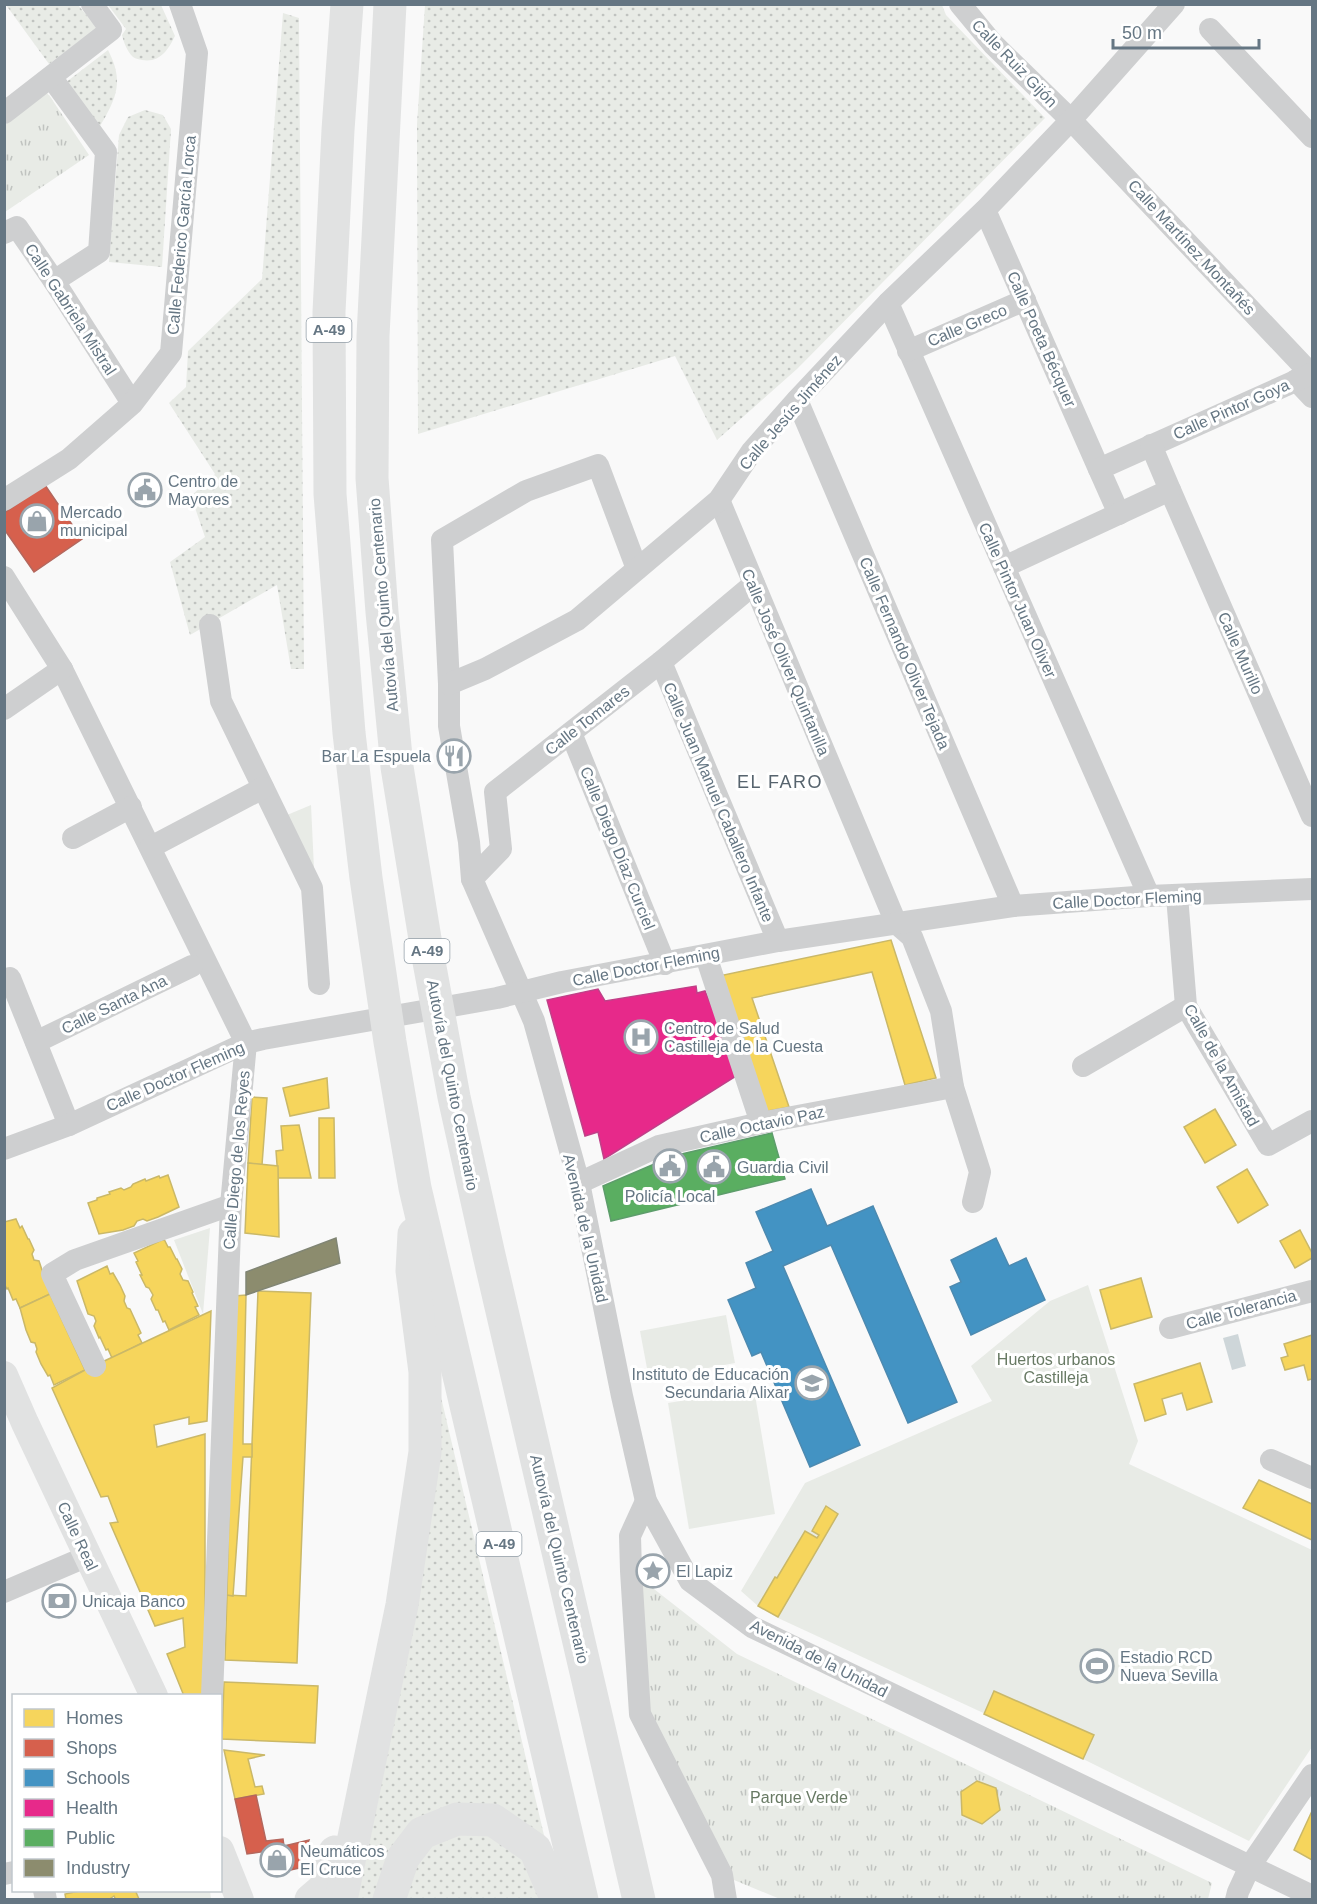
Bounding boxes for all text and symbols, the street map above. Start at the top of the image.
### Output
scale bar [1113,12,1258,50]
street label: Calle Ruiz Gijón [969,16,1061,111]
text: 50 m [1122,23,1162,43]
street label: Calle Federico García Lorca [164,135,199,335]
street label: Calle Martínez Montañés [1125,177,1259,318]
street label: Calle Gabriela Mistral [22,241,119,378]
street label: Calle Poeta Bécquer [1004,269,1079,410]
street label: Calle Greco [925,301,1009,350]
road number: A-49 [306,318,352,342]
street label: Calle Jesús Jiménez [736,351,845,473]
street label: Calle Pintor Goya [1170,376,1292,443]
public building icon: Centro de Mayores [127,472,163,508]
place label: Centro de Mayores [168,473,238,508]
street label: Autovía del Quinto Centenario [366,497,401,712]
shop icon: Mercado municipal [19,503,55,539]
place label: Mercado municipal [60,504,128,539]
street label: Calle Pintor Juan Oliver [976,520,1060,681]
street label: Calle Fernando Oliver Tejada [856,555,953,752]
street label: Calle José Oliver Quintanilla [738,566,833,758]
street label: Calle Murillo [1215,610,1266,697]
street label: Calle Juan Manuel Caballero Infante [660,680,777,925]
street label: Calle Tomares [542,682,633,758]
restaurant icon: Bar La Espuela [436,738,472,774]
place label: Bar La Espuela [322,748,431,765]
street label: Calle Diego Díaz Curciel [577,764,658,932]
district label: EL FARO [737,772,823,792]
street label: Calle Doctor Fleming [1052,887,1202,912]
road number: A-49 [404,939,450,963]
street label: Calle Doctor Fleming [571,944,721,989]
street label: Calle Santa Ana [59,972,170,1037]
street label: Autovía del Quinto Centenario [424,978,481,1192]
street label: Calle de la Amistad [1181,1001,1262,1129]
hospital icon: Centro de Salud Castilleja de la Cuesta [623,1019,659,1055]
place label: Centro de Salud Castilleja de la Cuesta [664,1020,823,1055]
street label: Calle Doctor Fleming [104,1038,247,1115]
street label: Calle Diego de los Reyes [220,1070,253,1250]
street label: Calle Octavio Paz [698,1103,826,1146]
public building icon: Policía Local [652,1148,688,1184]
public building icon: Guardia Civil [696,1149,732,1185]
street label: Avenida de la Unidad [560,1152,611,1304]
place label: Guardia Civil [737,1159,829,1176]
place label: Policía Local [625,1188,715,1205]
street label: Calle Tolerancia [1184,1287,1298,1332]
park label: Huertos urbanos Castilleja [997,1351,1115,1386]
school or university icon: Instituto de Educación Secundaria Alixar [794,1365,830,1401]
place label: Instituto de Educación Secundaria Alixar [632,1366,790,1401]
street label: Autovía del Quinto Centenario [527,1453,592,1666]
street label: Calle Real [54,1499,101,1573]
road number: A-49 [476,1532,522,1556]
place icon: El Lapiz [635,1553,671,1589]
place label: El Lapiz [676,1563,733,1580]
bank icon: Unicaja Banco [41,1583,77,1619]
place label: Unicaja Banco [82,1593,185,1610]
street label: Avenida de la Unidad [747,1616,890,1700]
sports icon: Estadio RCD Nueva Sevilla [1079,1648,1115,1684]
place label: Estadio RCD Nueva Sevilla [1120,1649,1218,1684]
legend [12,1694,222,1892]
text: Homes [66,1708,123,1728]
text: Shops [66,1738,117,1758]
text: Schools [66,1768,130,1788]
park label: Parque Verde [750,1789,848,1806]
text: Health [66,1798,118,1818]
text: Public [66,1828,115,1848]
shop icon: Neumáticos El Cruce [259,1842,295,1878]
place label: Neumáticos El Cruce [300,1843,384,1878]
text: Industry [66,1858,130,1878]

